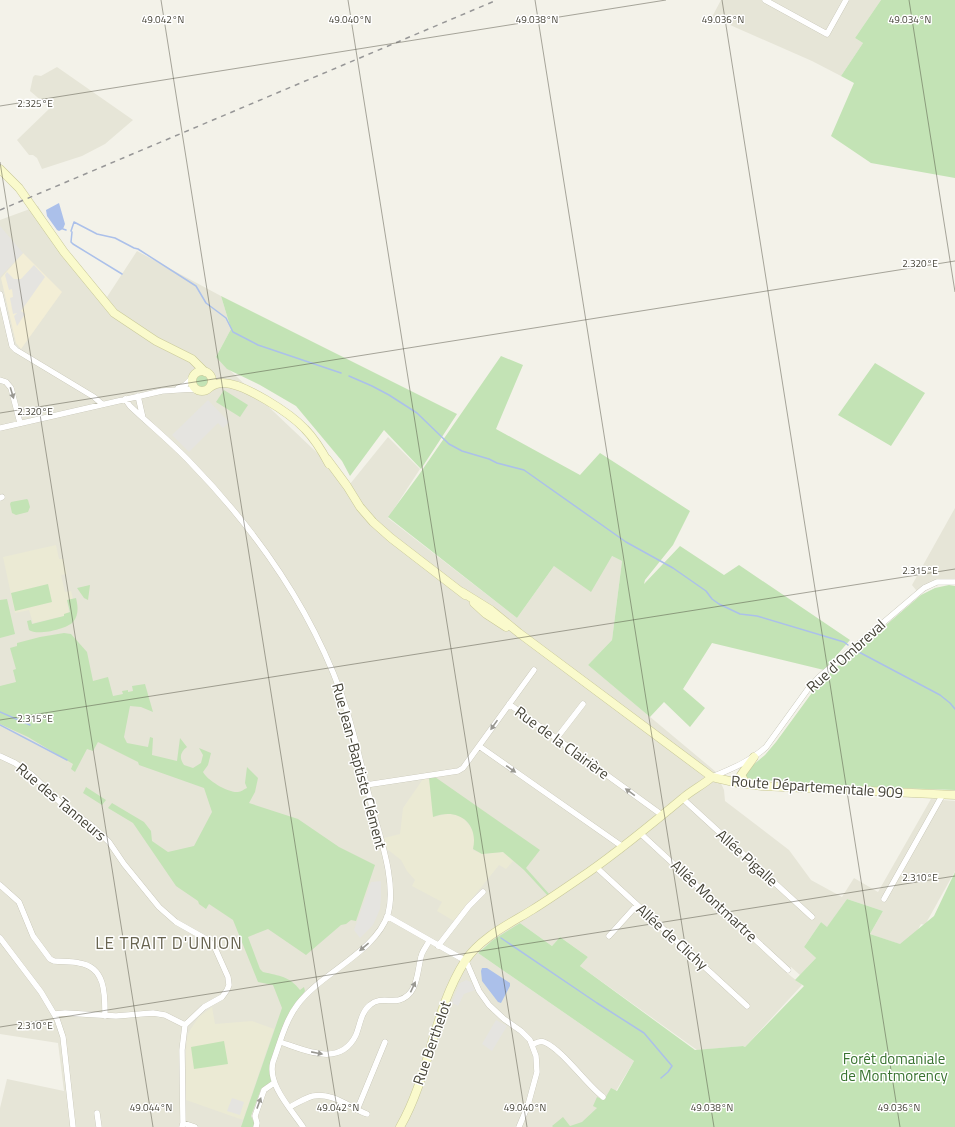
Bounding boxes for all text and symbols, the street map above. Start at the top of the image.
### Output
text: 49.042°N [142,12,184,27]
text: 49.040°N [329,12,371,27]
text: 49.038°N [516,12,558,27]
text: 49.036°N [702,12,744,27]
text: 49.034°N [889,12,931,27]
text: 2.325°E [17,96,53,111]
text: 2.320°E [902,256,938,271]
one-way arrow [9,387,15,399]
text: 2.320°E [17,404,53,419]
text: 2.315°E [902,563,938,578]
street label: Rue d'Ombreval [801,614,891,698]
street label: Rue Jean-Baptiste Clément [326,680,393,852]
street label: Rue de la Clairière [510,700,614,785]
text: 2.315°E [17,711,53,726]
one-way arrow [490,720,498,731]
street label: Rue des Tanneurs [11,757,112,846]
one-way arrow [506,765,516,773]
street label: Route Départementale 909 [730,769,904,804]
one-way arrow [625,788,635,796]
street label: Allée Pigalle [711,824,783,892]
street label: Allée Montmartre [666,854,763,947]
text: 2.310°E [902,870,938,885]
street label: Allée de Clichy [631,898,713,975]
district label: LE TRAIT D'UNION [95,930,243,956]
one-way arrow [359,942,370,951]
one-way arrow [410,982,416,993]
street label: Rue Berthelot [406,997,457,1088]
text: 2.310°E [17,1018,53,1033]
park label: Forêt domaniale de Montmorency [840,1047,948,1087]
one-way arrow [311,1051,323,1057]
one-way arrow [257,1096,263,1108]
text: 49.044°N [130,1100,172,1115]
text: 49.042°N [317,1100,359,1115]
text: 49.040°N [504,1100,546,1115]
text: 49.038°N [691,1100,733,1115]
text: 49.036°N [878,1100,920,1115]

